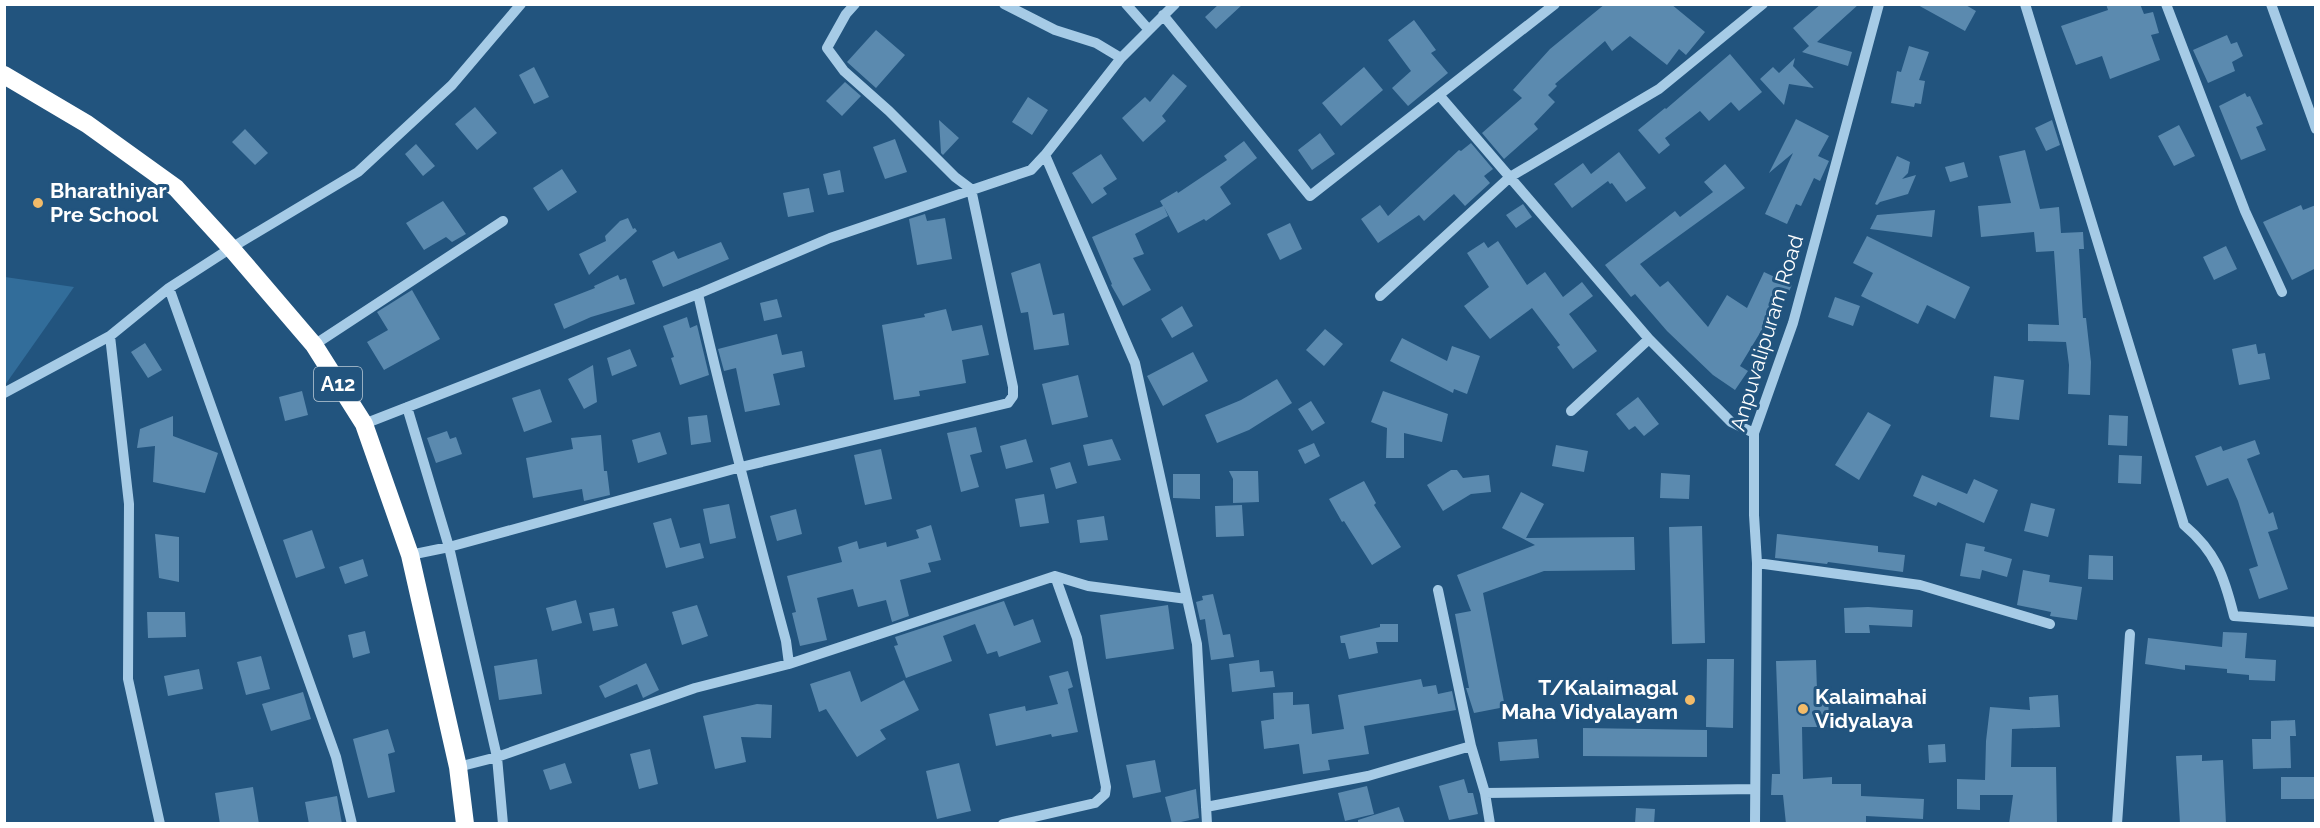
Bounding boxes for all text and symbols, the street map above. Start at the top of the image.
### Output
place label: Bharathiyar Pre School [50,178,167,227]
marker: Bharathiyar Pre School [31,196,45,210]
street label: Anpuvalipuram Road [1725,232,1808,434]
road number: A12 [314,367,362,401]
place label: T/Kalaimagal Maha Vidyalayam [1501,675,1678,724]
place label: Kalaimahai Vidyalaya [1815,684,1927,733]
marker: T/Kalaimagal Maha Vidyalayam [1683,693,1697,707]
marker: Kalaimahai Vidyalaya [1796,702,1810,716]

